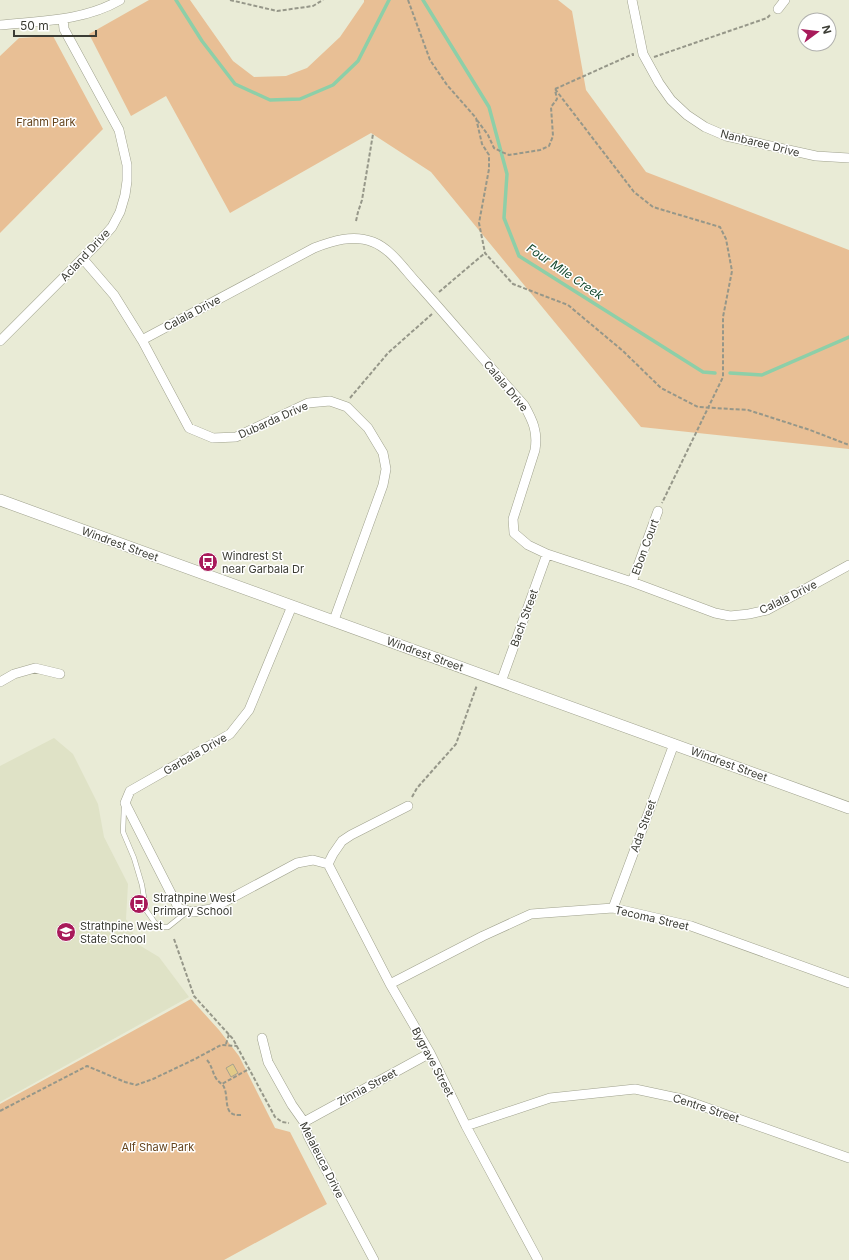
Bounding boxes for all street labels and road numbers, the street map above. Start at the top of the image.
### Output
street label: Nanbaree Drive [719,126,801,160]
street label: Acland Drive [57,226,113,284]
street label: Calala Drive [161,292,223,334]
street label: Calala Drive [481,358,531,414]
street label: Dubarda Drive [236,398,310,442]
street label: Ebon Court [628,517,662,577]
street label: Windrest Street [80,524,161,565]
street label: Calala Drive [757,577,819,617]
street label: Bach Street [507,587,541,649]
street label: Windrest Street [385,634,466,675]
street label: Garbala Drive [161,730,229,778]
street label: Windrest Street [689,744,770,785]
street label: Ada Street [627,798,659,854]
street label: Tecoma Street [614,903,691,933]
street label: Bygrave Street [409,1025,457,1099]
street label: Zinnia Street [335,1065,400,1109]
street label: Centre Street [671,1091,741,1125]
street label: Melaleuca Drive [297,1120,347,1200]

